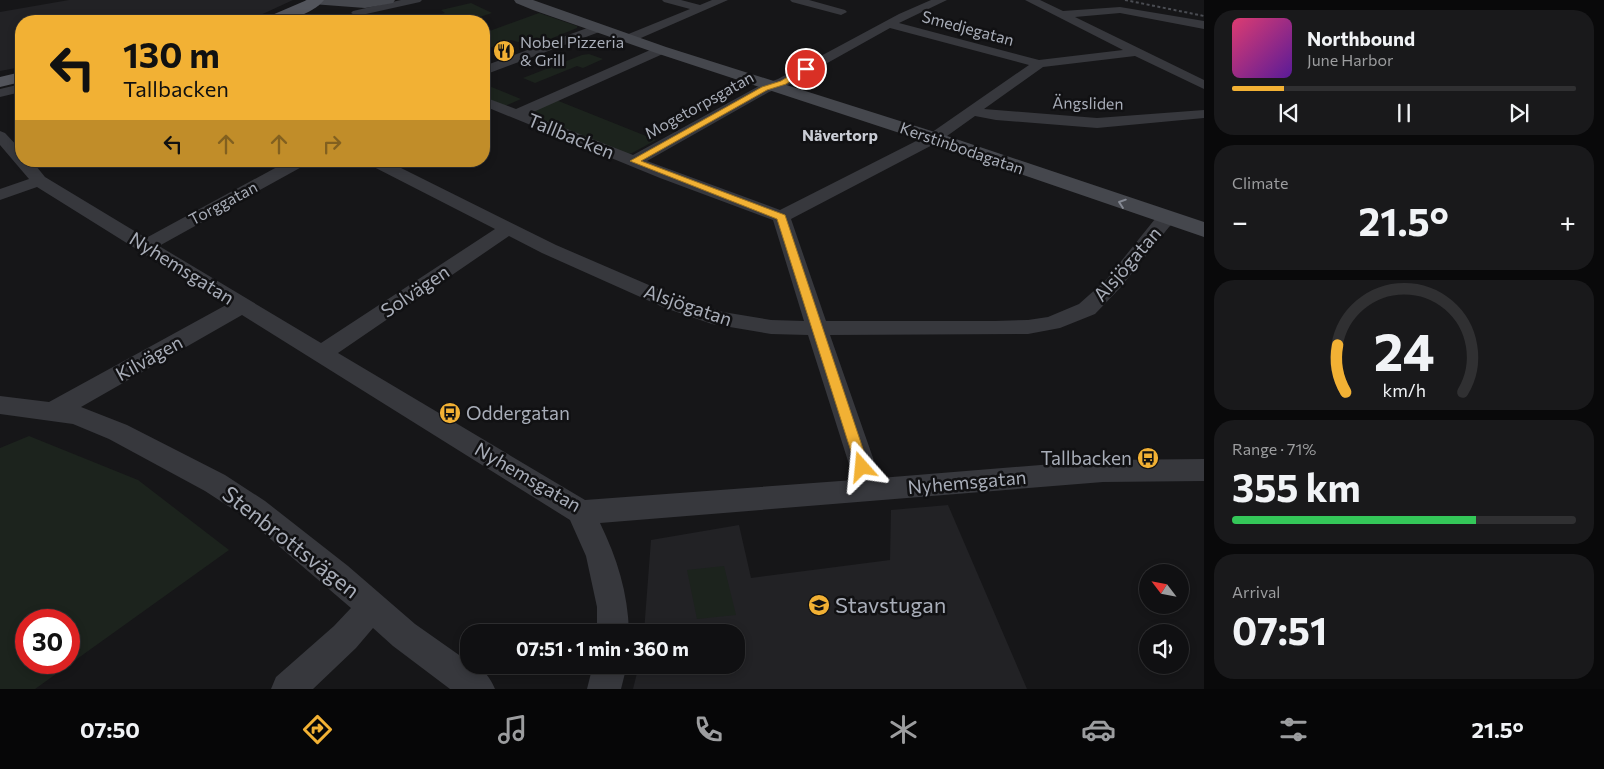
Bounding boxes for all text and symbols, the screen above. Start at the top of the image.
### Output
street label: Smedjegatan [920,6,1016,49]
text: Northbound [1307,27,1415,50]
text: 130 m [123,32,220,75]
place label: Nobel Pizzeria & Grill [520,32,624,69]
icon: left [40,35,105,100]
restaurant icon: Nobel Pizzeria & Grill [492,39,516,63]
pin [785,48,827,90]
text: June Harbor [1307,50,1393,69]
icon: arrive [792,55,820,83]
street label: Mogetorpsgatan [641,67,757,142]
text: Tallbacken [123,75,229,102]
street label: Ängsliden [1052,92,1124,113]
icon: previous [1275,99,1303,127]
icon: pause [1390,99,1418,127]
icon: next [1505,99,1533,127]
street label: Tallbacken [524,108,618,163]
street label: Kerstinbodagatan [898,117,1026,178]
district label: Nävertorp [802,125,878,144]
icon: left [159,130,187,158]
icon: ahead [212,130,240,158]
icon: ahead [265,130,293,158]
icon: right [318,130,346,158]
text: Climate [1232,173,1288,192]
street label: Torggatan [185,177,260,228]
text: 21.5° [1359,197,1449,244]
one-way arrow [1118,199,1126,209]
text: − [1232,204,1248,238]
text: + [1560,204,1576,238]
street label: Alsjögatan [1088,222,1165,306]
street label: Nyhemsgatan [126,226,239,309]
street label: Solvägen [376,259,453,322]
street label: Alsjögatan [641,279,735,330]
text: 24 [1374,318,1434,382]
street label: Kilvägen [111,330,186,385]
text: km/h [1382,379,1426,401]
bus stop icon: Oddergatan [438,401,462,425]
place label: Oddergatan [466,401,570,424]
street label: Nyhemsgatan [471,437,586,516]
text: Range · 71% [1232,439,1316,458]
position arrow [835,440,887,492]
place label: Tallbacken [1041,446,1132,469]
bus stop icon: Tallbacken [1136,446,1160,470]
text: 355 km [1232,463,1361,510]
street label: Nyhemsgatan [907,465,1027,498]
street label: Stenbrottsvägen [217,480,365,603]
north arrow [1139,564,1189,614]
map controls [1139,564,1189,674]
text: Arrival [1232,582,1280,601]
place label: Stavstugan [835,591,946,618]
school or university icon: Stavstugan [807,593,831,617]
text: 07:51 [1232,606,1327,653]
speed limit sign: 30 [15,609,80,674]
button: sound [1139,624,1189,674]
text: 07:51 · 1 min · 360 m [516,637,689,660]
icon: directions [300,712,335,747]
icon: music [495,712,530,747]
icon: phone [691,712,726,747]
icon: climate [886,712,921,747]
icon: car [1081,712,1116,747]
icon: filters [1276,712,1311,747]
text: 07:50 [80,716,140,743]
text: 21.5° [1472,716,1524,743]

